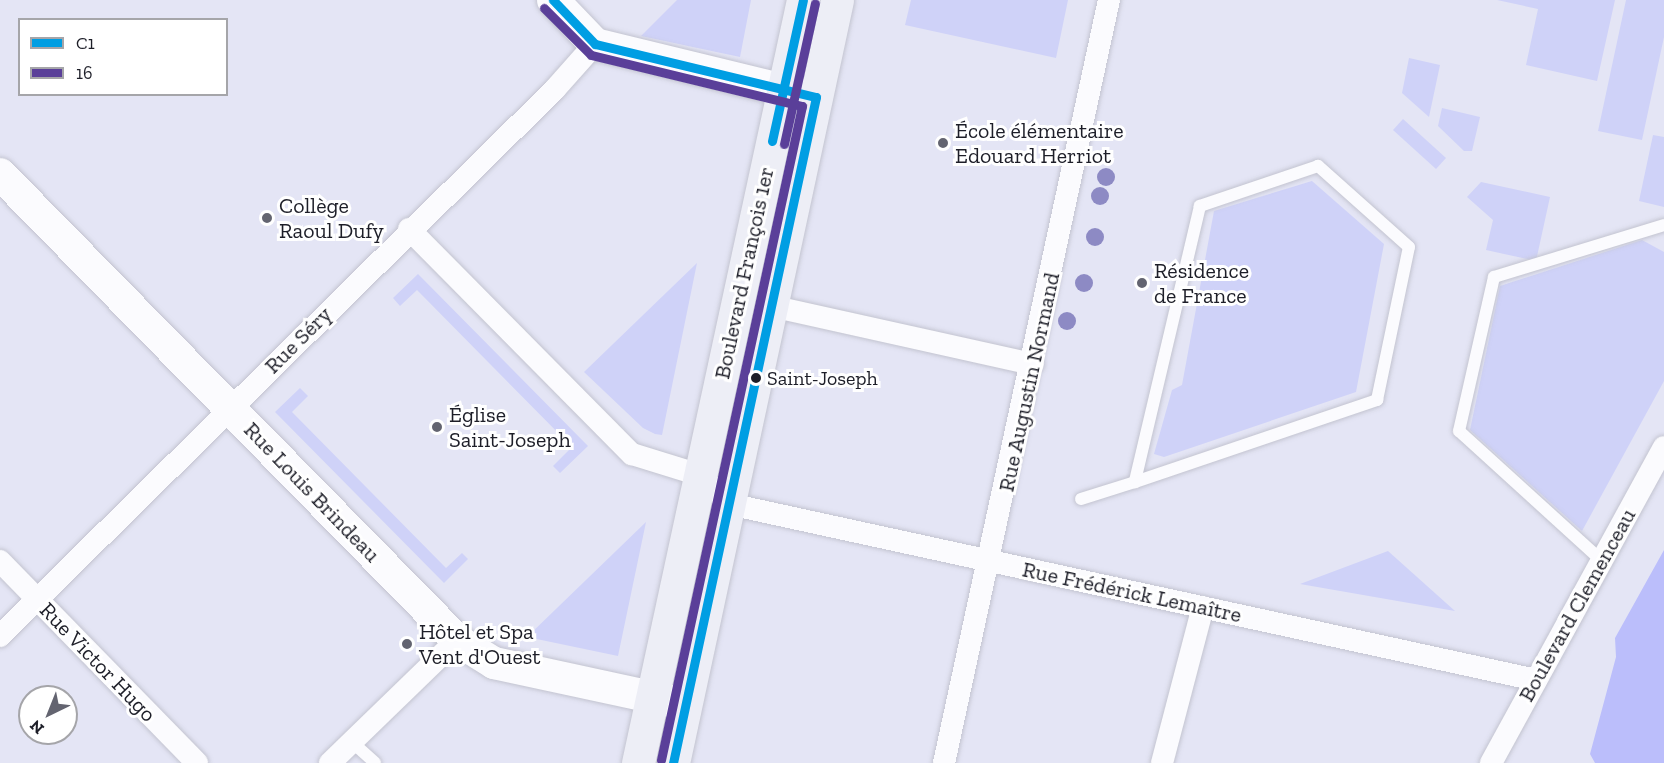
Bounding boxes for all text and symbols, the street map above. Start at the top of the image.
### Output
legend [18,18,228,96]
text: C1 [76,32,95,54]
text: 16 [76,62,93,84]
place label: École élémentaire Edouard Herriot [955,117,1124,168]
marker: École élémentaire Edouard Herriot [936,136,950,150]
street label: Boulevard François 1er [709,165,779,381]
place label: Collège Raoul Dufy [279,192,384,243]
marker: Collège Raoul Dufy [260,211,274,225]
place label: Résidence de France [1154,257,1249,308]
street label: Rue Augustin Normand [993,270,1065,494]
marker: Résidence de France [1135,276,1149,290]
street label: Rue Séry [259,301,337,379]
place label: Saint-Joseph [767,366,878,390]
marker: Saint-Joseph [750,372,762,384]
place label: Église Saint-Joseph [449,401,571,452]
street label: Rue Louis Brindeau [238,417,386,567]
marker: Église Saint-Joseph [430,420,444,434]
street label: Boulevard Clemenceau [1513,504,1641,706]
street label: Rue Frédérick Lemaître [1020,556,1244,628]
street label: Rue Victor Hugo [34,596,162,728]
place label: Hôtel et Spa Vent d'Ouest [419,618,541,670]
marker: Hôtel et Spa Vent d'Ouest [400,637,414,651]
north arrow [18,685,78,745]
text: N [26,716,48,738]

